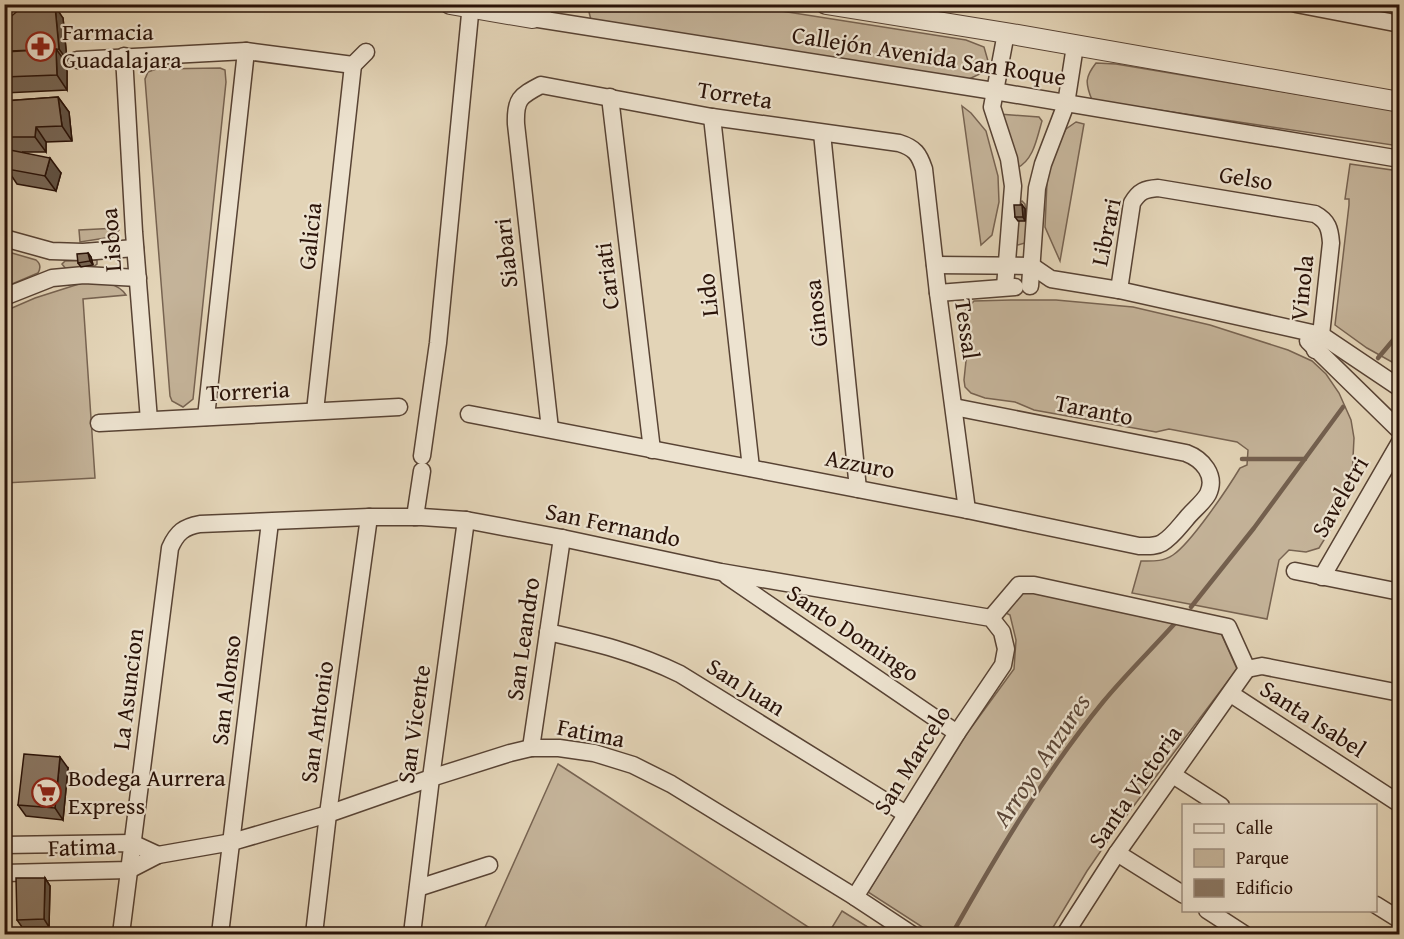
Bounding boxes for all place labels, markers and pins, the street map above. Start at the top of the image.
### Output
place label: Farmacia Guadalajara [62,14,182,77]
pharmacy icon: Farmacia Guadalajara [25,30,57,62]
place label: Bodega Aurrera Express [68,760,226,823]
supermarket icon: Bodega Aurrera Express [31,776,63,808]

